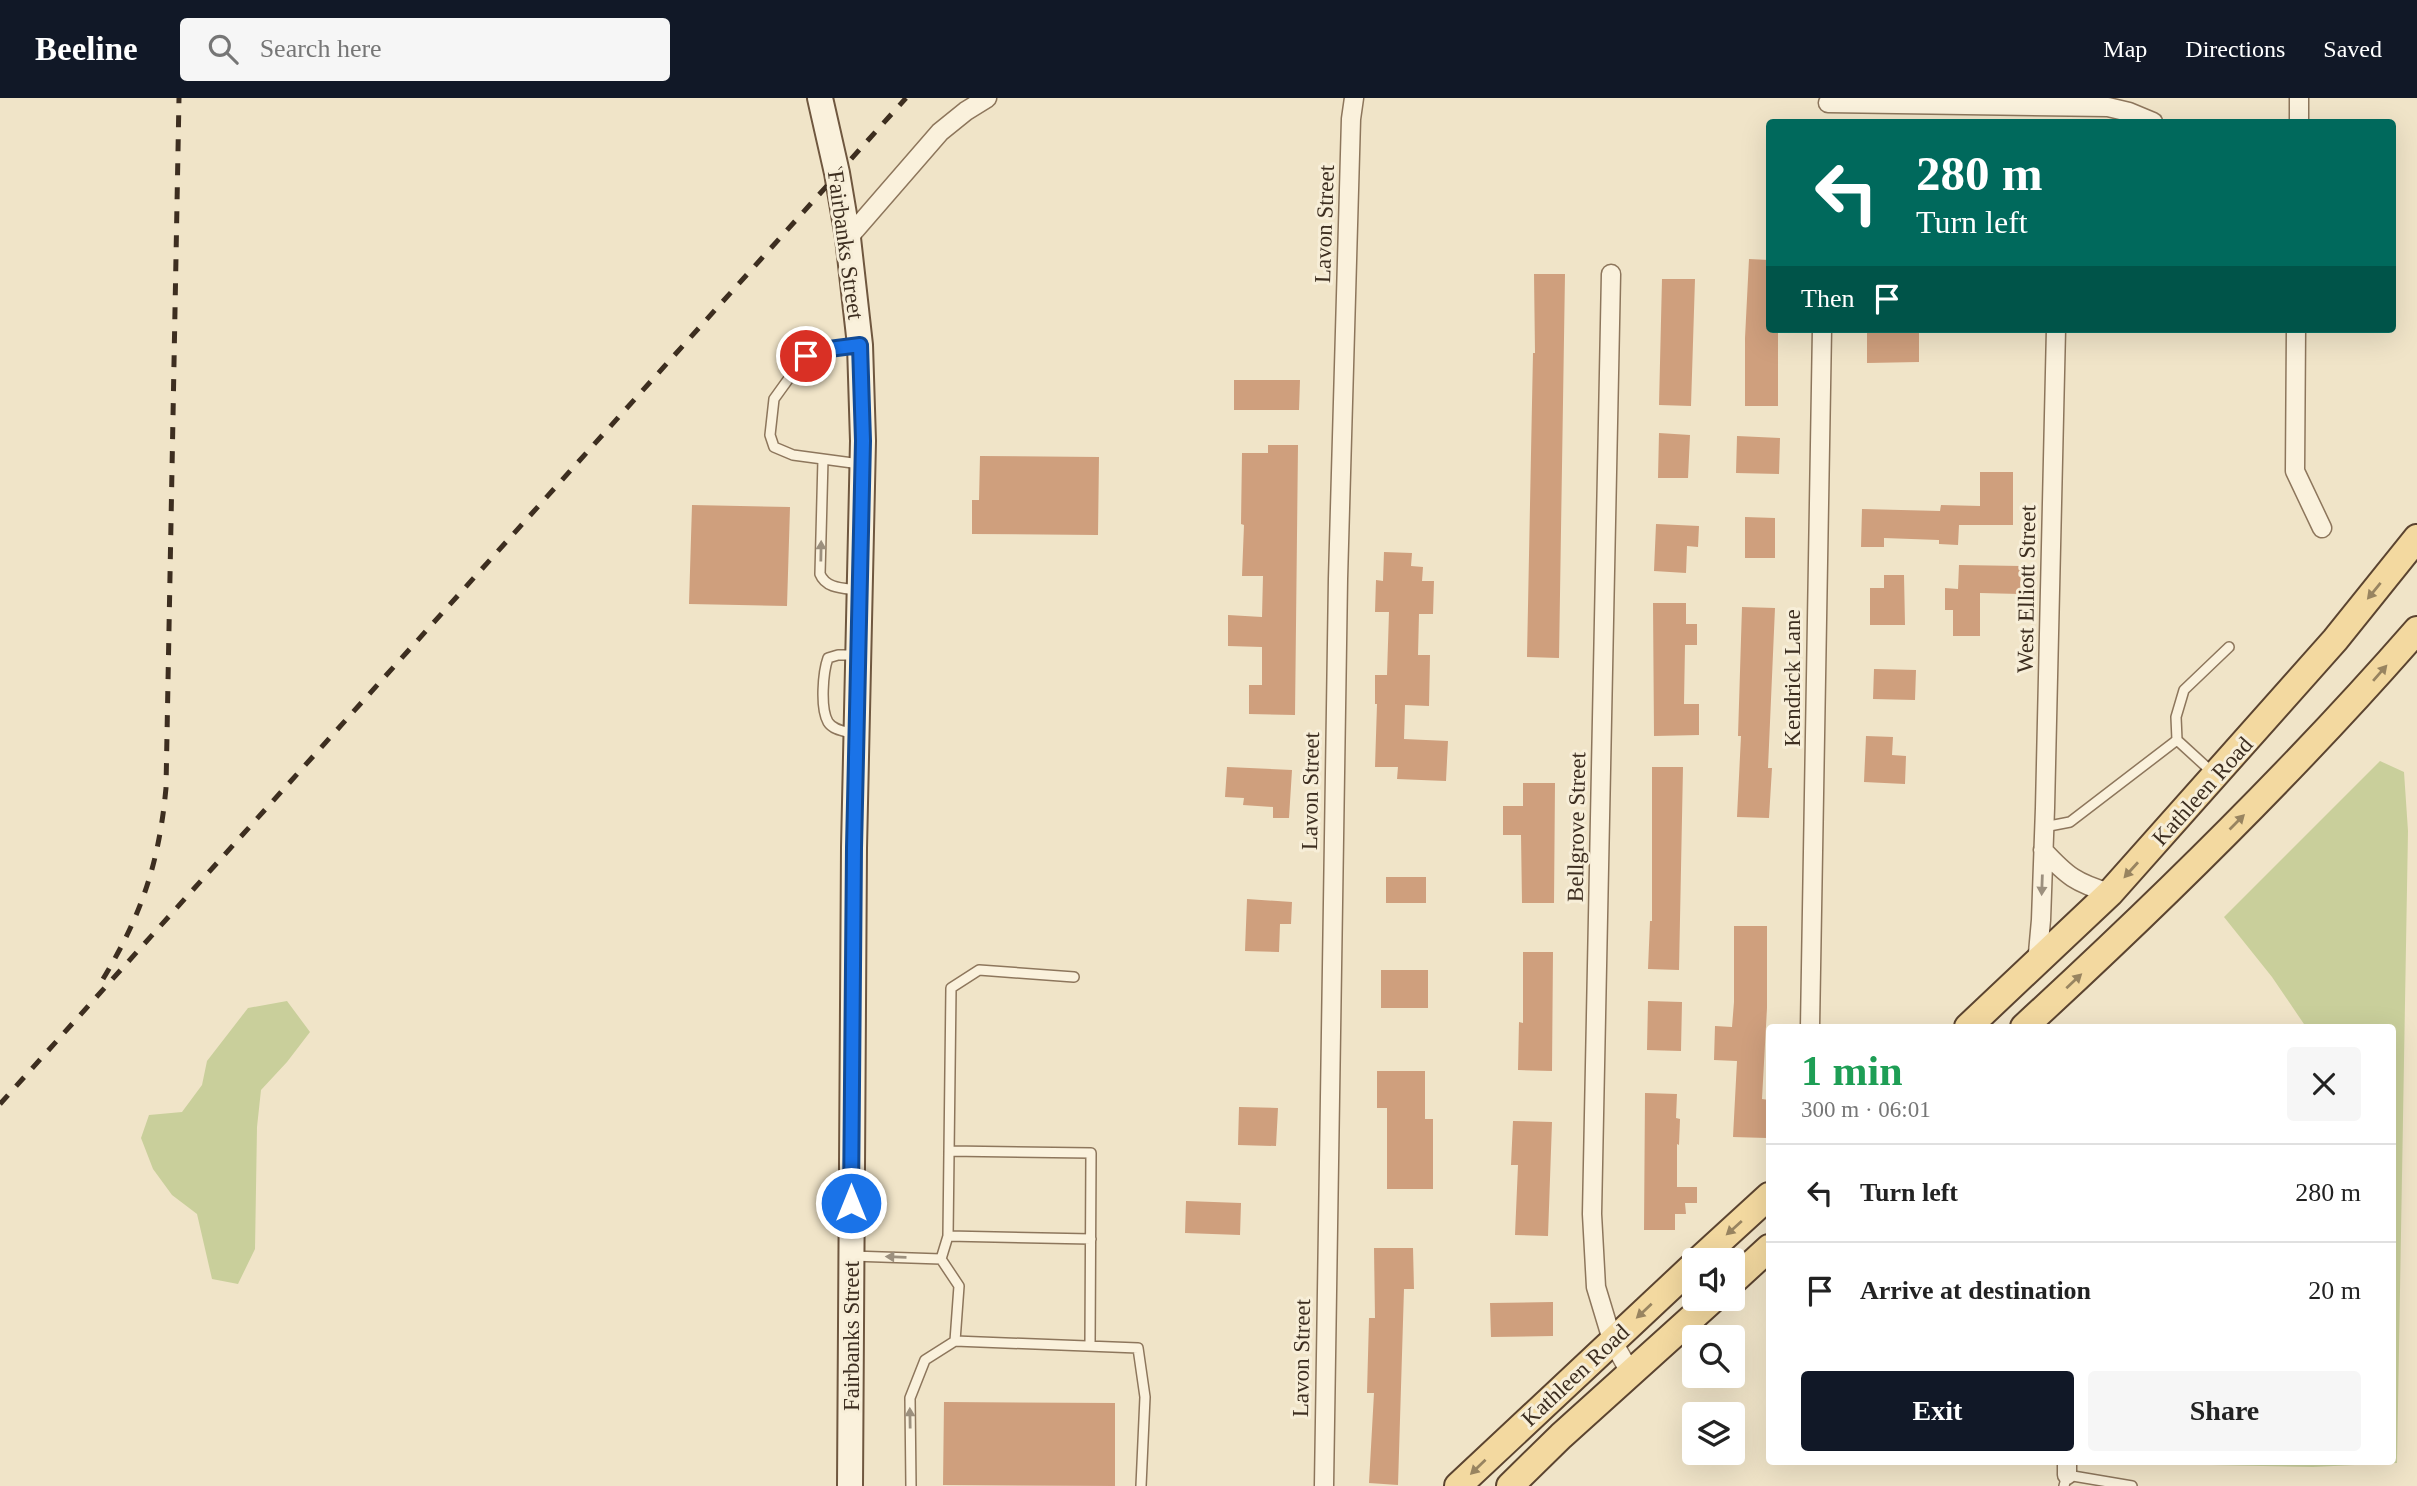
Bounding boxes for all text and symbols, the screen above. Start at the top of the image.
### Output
search box [180,18,670,81]
icon: search [204,30,242,68]
text: Beeline [35,31,138,67]
text: Search here [260,34,382,63]
text: Map [2103,36,2147,62]
text: Directions [2185,36,2285,62]
text: Saved [2323,36,2382,62]
text: 280 m [1916,146,2043,201]
icon: left [1801,147,1892,238]
street label: Lavon Street [1310,164,1339,283]
street label: Fairbanks Street [823,169,868,322]
text: Turn left [1916,204,2028,240]
icon: arrive [1868,280,1906,318]
text: Then [1801,284,1854,313]
pin [776,326,836,386]
icon: arrive [787,337,825,375]
street label: West Elliott Street [2013,504,2040,673]
one-way arrow [815,540,827,562]
one-way arrow [2367,582,2382,600]
street label: Kendrick Lane [1780,609,1805,747]
one-way arrow [2372,664,2388,682]
street label: Lavon Street [1297,731,1324,850]
street label: Kathleen Road [2147,732,2258,851]
street label: Bellgrove Street [1563,751,1590,902]
one-way arrow [2229,814,2246,831]
one-way arrow [2124,861,2140,878]
one-way arrow [2037,875,2048,897]
one-way arrow [2065,973,2083,989]
button: close [2287,1047,2361,1121]
text: 1 min [1801,1048,1903,1094]
text: 300 m · 06:01 [1801,1097,1931,1122]
position arrow [814,1166,888,1240]
icon: left [1801,1174,1839,1212]
text: Turn left [1860,1178,1958,1207]
text: 280 m [2295,1178,2361,1207]
one-way arrow [1725,1220,1743,1236]
map controls [1682,1248,1745,1465]
button: sound [1682,1248,1745,1311]
one-way arrow [885,1252,907,1263]
street label: Fairbanks Street [839,1260,864,1411]
icon: arrive [1801,1272,1839,1310]
text: Arrive at destination [1860,1276,2091,1305]
text: 20 m [2308,1276,2361,1305]
street label: Lavon Street [1288,1298,1315,1417]
one-way arrow [1636,1302,1653,1318]
street label: Kathleen Road [1517,1319,1634,1431]
button: search [1682,1325,1745,1388]
button: Exit [1801,1371,2074,1451]
button: Share [2088,1371,2361,1451]
button: layers [1682,1402,1745,1465]
one-way arrow [904,1407,916,1429]
one-way arrow [1470,1458,1487,1474]

